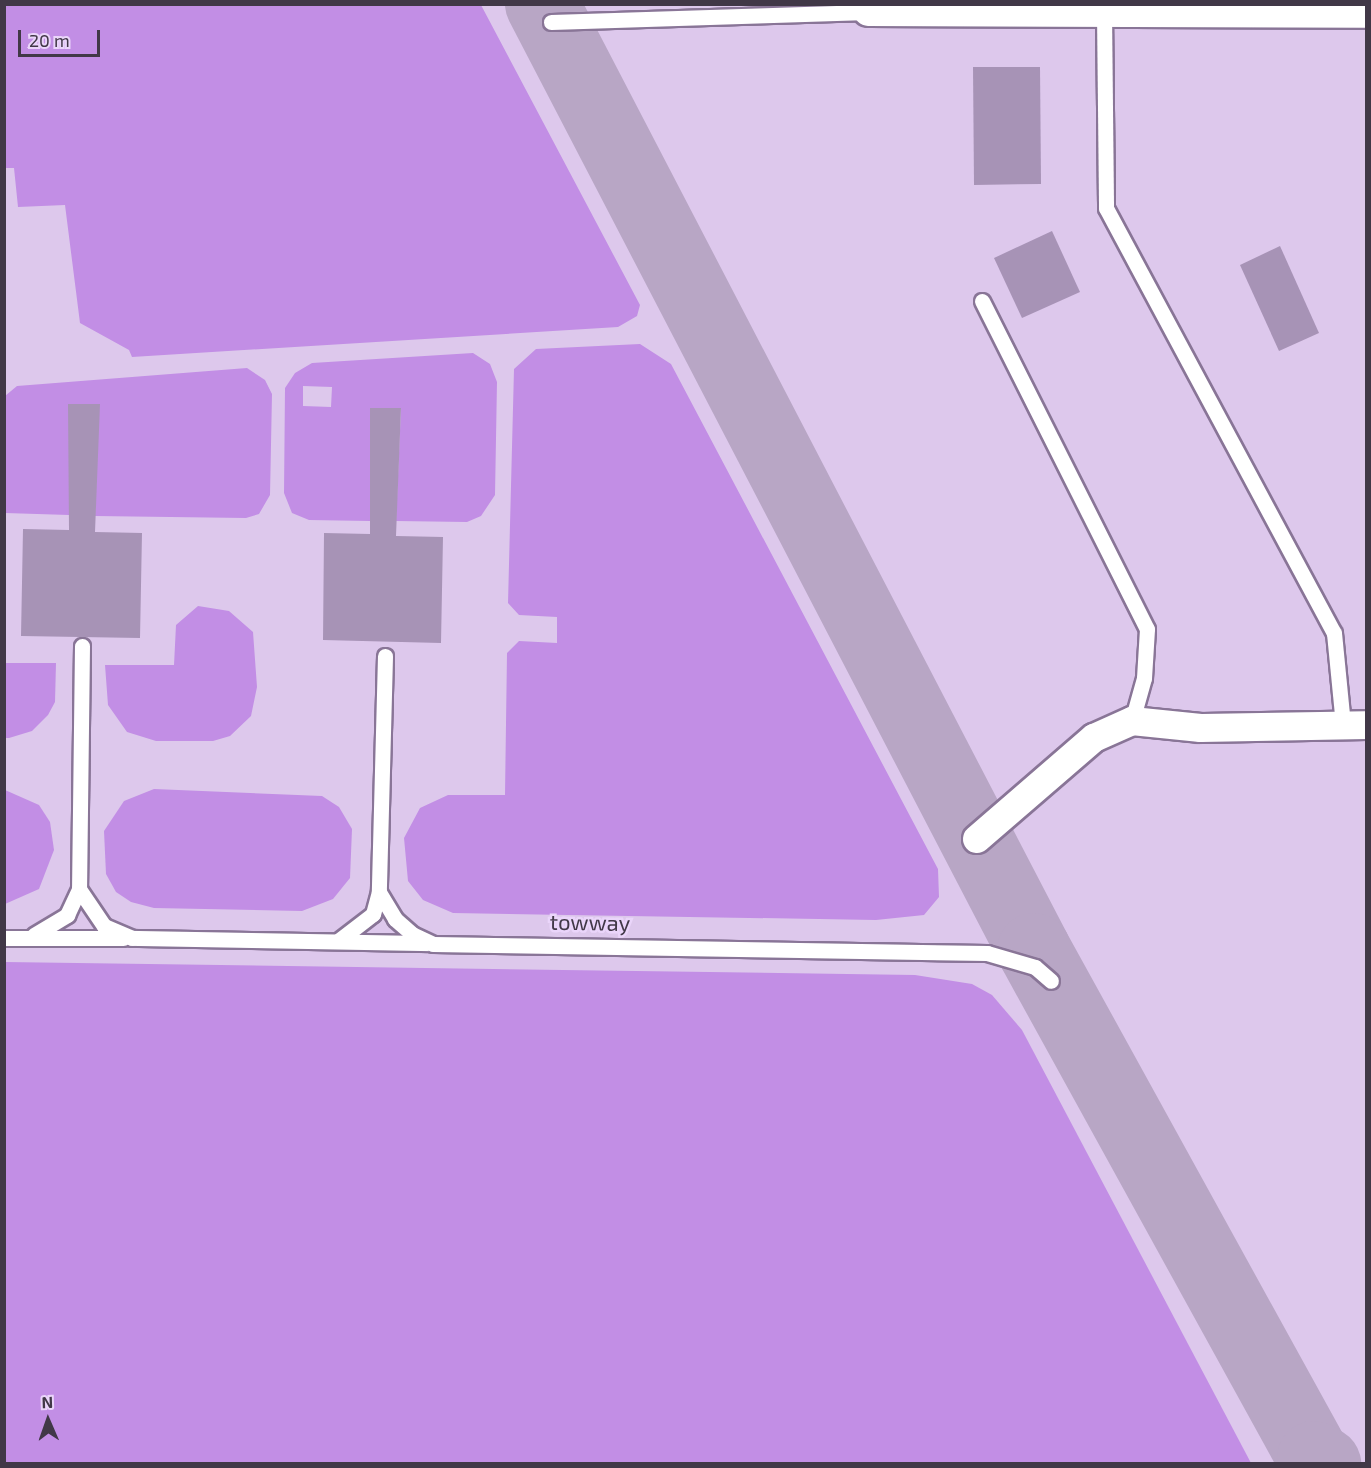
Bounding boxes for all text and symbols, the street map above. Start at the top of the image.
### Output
scale bar [21,18,104,56]
text: 20 m [29,29,70,51]
street label: towway [549,908,631,936]
north arrow [18,1390,78,1450]
text: N [41,1392,53,1411]

